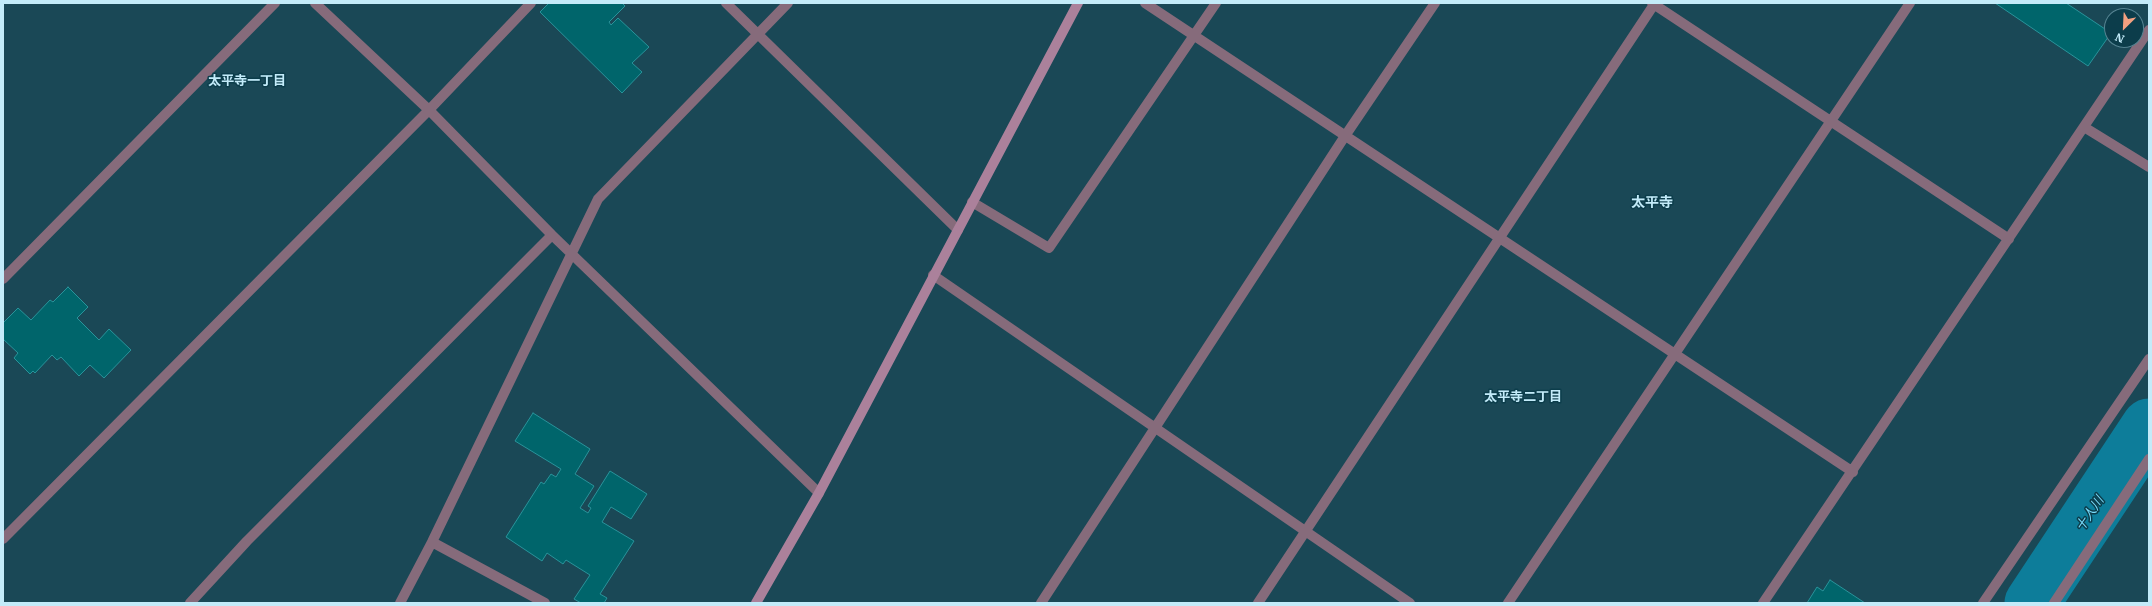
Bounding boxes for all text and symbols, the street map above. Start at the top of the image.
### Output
north arrow [2104,8,2144,48]
text: N [2113,30,2126,46]
district label: 太平寺一丁目 [208,73,286,89]
district label: 太平寺 [1631,195,1673,211]
district label: 太平寺二丁目 [1484,389,1562,405]
water label: 十人川 [2073,493,2107,535]

